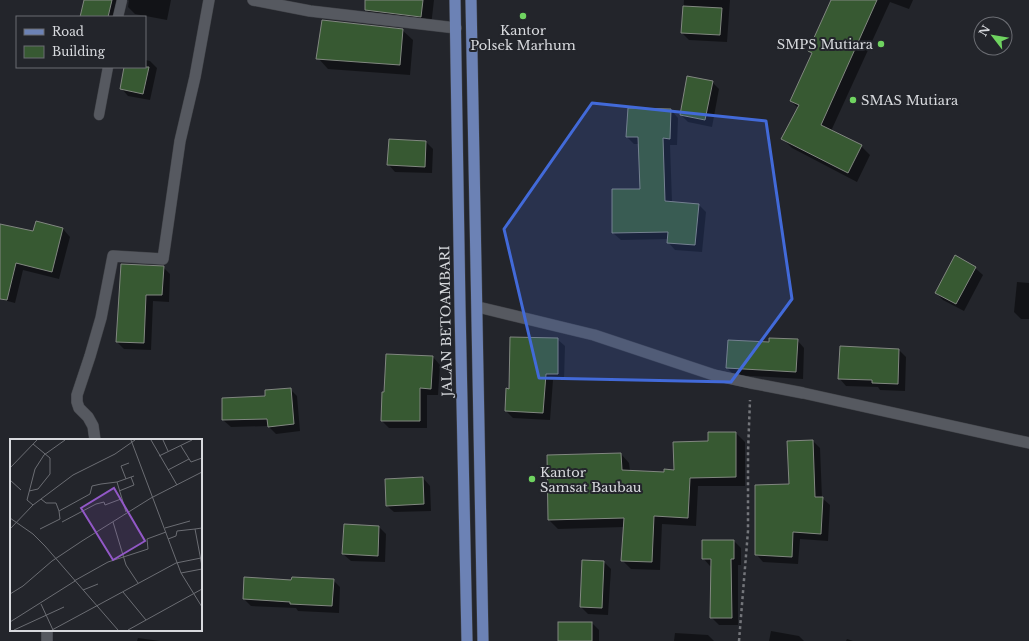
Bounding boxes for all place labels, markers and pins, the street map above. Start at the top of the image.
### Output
marker: Kantor Polsek Marhum [518,11,528,21]
place label: Kantor Polsek Marhum [470,22,576,54]
place label: SMPS Mutiara [777,36,874,53]
marker: SMPS Mutiara [876,39,886,49]
place label: SMAS Mutiara [861,92,959,109]
marker: SMAS Mutiara [848,95,858,105]
place label: Kantor Samsat Baubau [540,464,642,496]
marker: Kantor Samsat Baubau [527,474,537,484]

